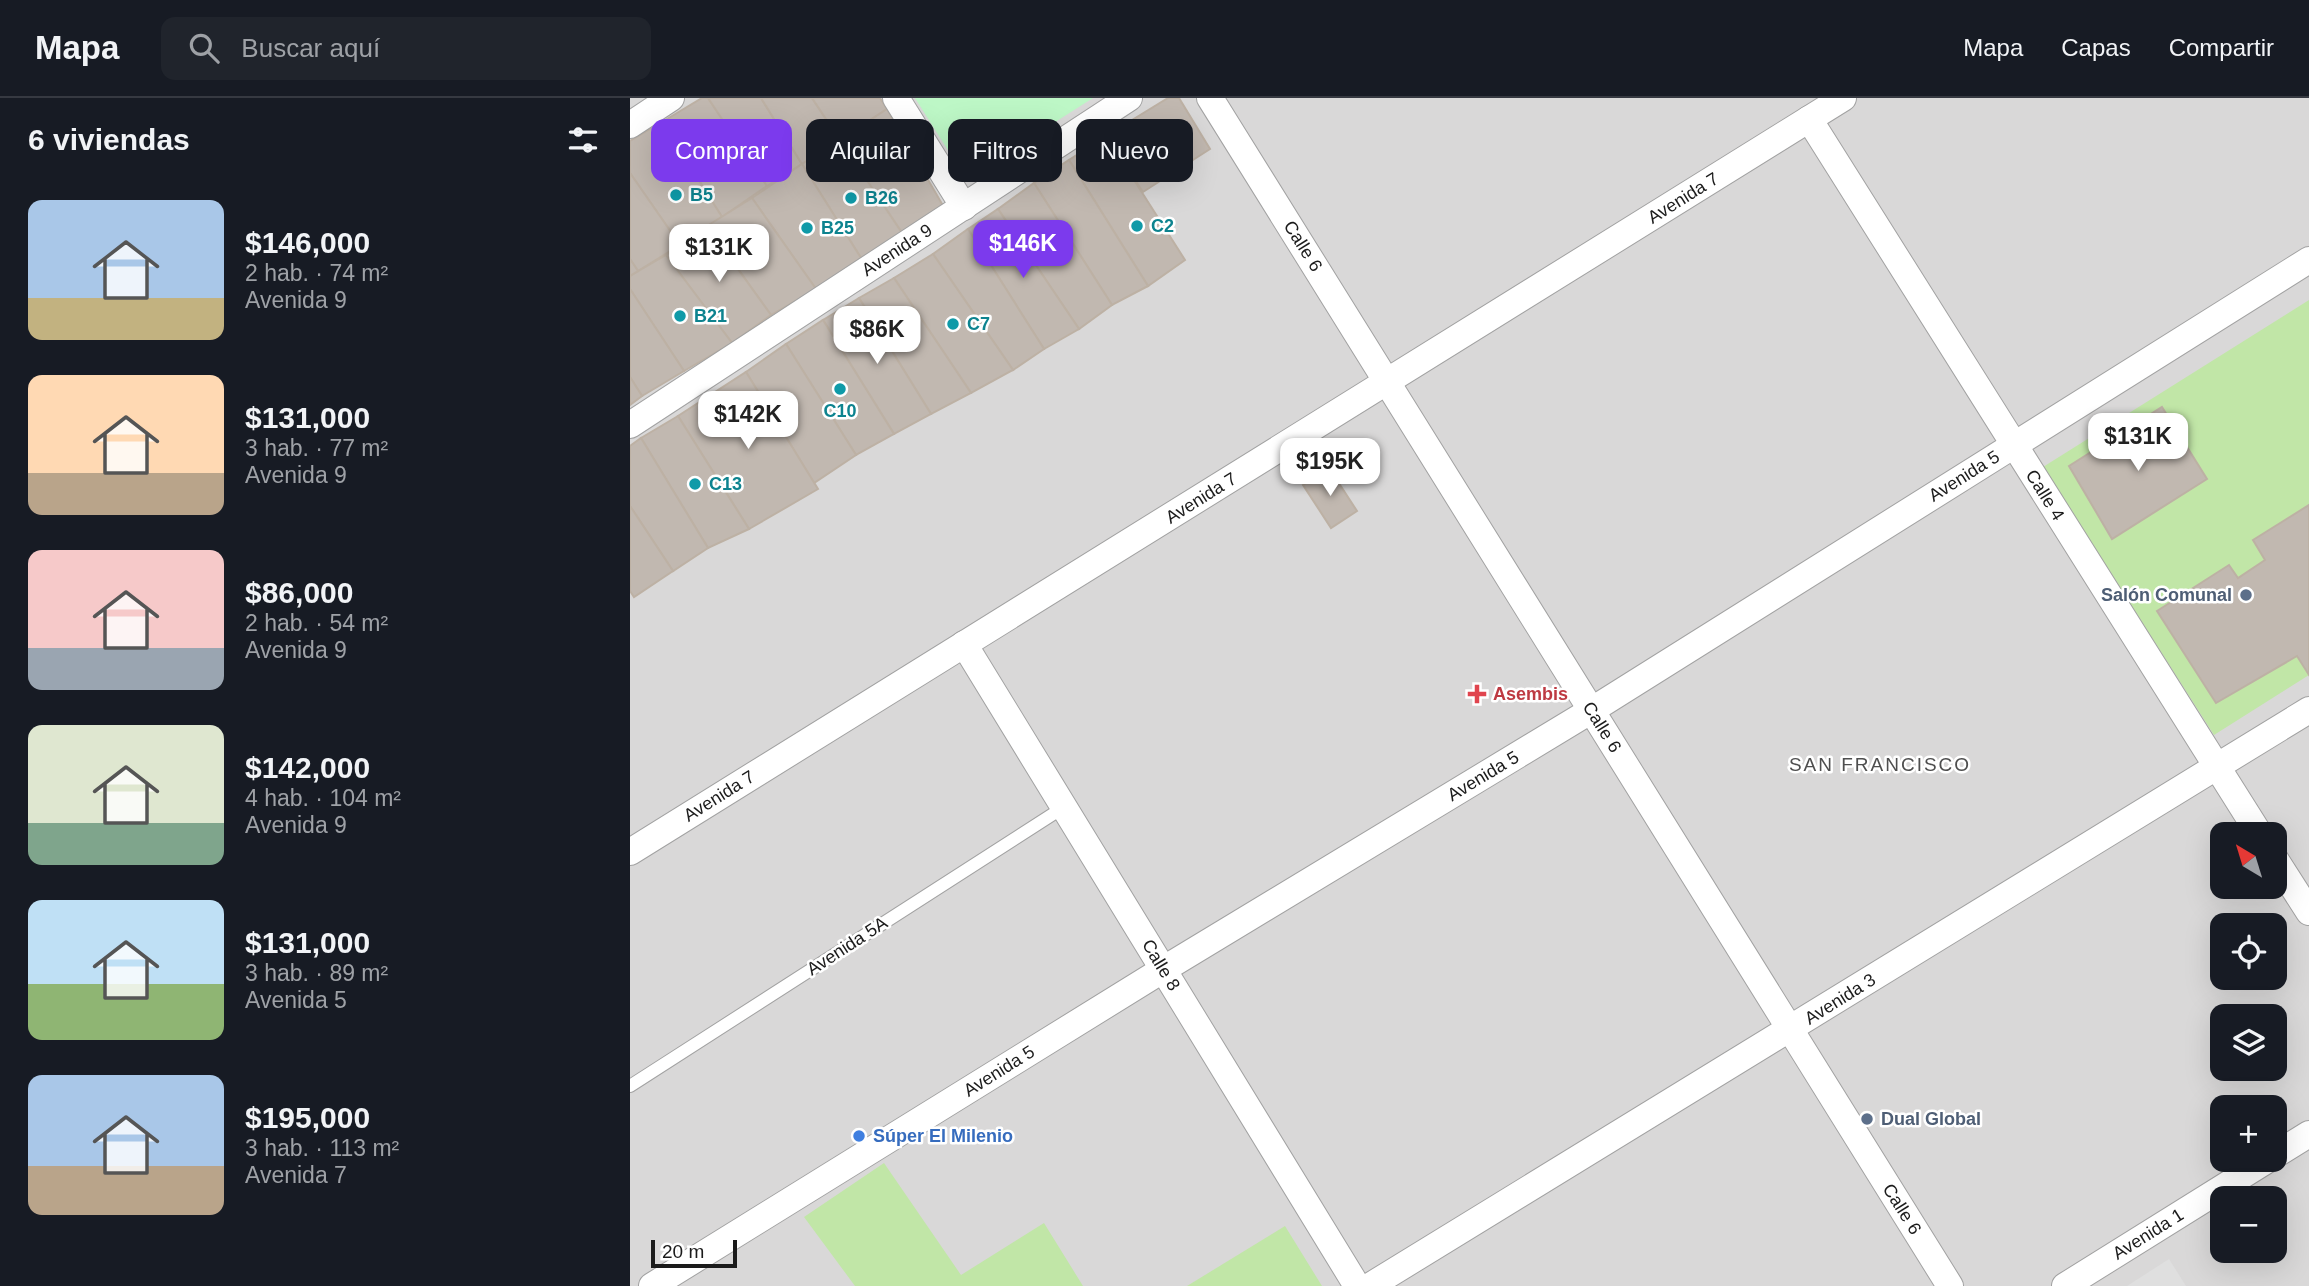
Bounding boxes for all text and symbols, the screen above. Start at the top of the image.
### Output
search box [161,17,651,80]
text: Mapa [35,29,119,66]
icon: search [185,29,223,67]
text: Buscar aquí [241,33,380,63]
text: Mapa [1963,34,2023,61]
text: Capas [2061,34,2131,61]
text: Compartir [2169,34,2274,61]
chip: Comprar [651,119,792,182]
chip: Alquilar [806,119,934,182]
chip: Filtros [948,119,1062,182]
chip: Nuevo [1076,119,1193,182]
icon: filters [564,121,602,159]
text: 6 viviendas [28,123,190,156]
street label: Avenida 7 [1644,168,1722,228]
place label: B5 [690,185,713,205]
marker: B5 [668,187,684,203]
place label: B26 [865,188,898,208]
marker: B26 [843,190,859,206]
place label: C2 [1151,216,1174,236]
street label: Calle 6 [1280,217,1326,275]
place label: B25 [821,218,854,238]
marker: C2 [1129,218,1145,234]
marker: B25 [799,220,815,236]
street label: Avenida 9 [858,220,936,280]
pin: $146K [974,220,1072,280]
pin: $131K [670,225,768,284]
text: $146,000 [245,226,370,259]
icon: home [84,228,168,312]
text: $146K [989,230,1057,256]
text: $131K [685,234,753,260]
text: 2 hab. · 74 m² [245,260,388,286]
text: Avenida 9 [245,287,347,313]
place label: B21 [694,306,727,326]
pin: $86K [836,306,918,366]
marker: B21 [672,308,688,324]
place label: C7 [967,314,990,334]
text: $86K [850,316,904,342]
marker: C7 [945,316,961,332]
marker: C10 [832,381,848,397]
pin: $142K [699,392,797,451]
text: $131,000 [245,401,370,434]
text: $142K [714,401,782,427]
place label: C10 [823,401,857,421]
icon: home [84,403,168,487]
pin: $131K [2089,414,2187,473]
text: $131K [2104,423,2172,449]
text: 3 hab. · 77 m² [245,435,388,461]
pin: $195K [1281,438,1379,498]
street label: Avenida 5 [1925,446,2003,506]
text: $195K [1296,448,1364,474]
text: Avenida 9 [245,462,347,488]
street label: Calle 4 [2022,466,2068,524]
street label: Avenida 7 [1162,468,1240,528]
place label: C13 [709,474,742,494]
marker: C13 [687,476,703,492]
text: $86,000 [245,576,353,609]
icon: home [84,578,168,662]
place label: Salón Comunal [2101,585,2232,605]
marker: Salón Comunal [2238,587,2254,603]
text: 2 hab. · 54 m² [245,610,388,636]
text: Avenida 9 [245,637,347,663]
marker: Asembis [1467,684,1487,704]
place label: Asembis [1493,684,1568,704]
street label: Calle 6 [1579,698,1625,756]
street label: Avenida 5 [1444,747,1522,805]
text: $142,000 [245,751,370,784]
icon: home [84,753,168,837]
district label: SAN FRANCISCO [1789,754,1971,775]
street label: Avenida 7 [680,766,758,826]
text: 4 hab. · 104 m² [245,785,401,811]
text: Avenida 9 [245,812,347,838]
north arrow [2210,822,2287,900]
map controls [2210,822,2287,1263]
street label: Avenida 5A [803,913,891,979]
button: locate [2210,913,2287,990]
text: $131,000 [245,926,370,959]
icon: home [84,928,168,1012]
street label: Calle 8 [1138,936,1184,994]
text: 3 hab. · 89 m² [245,960,388,986]
street label: Avenida 3 [1801,969,1879,1029]
text: Avenida 5 [245,987,347,1013]
button: layers [2210,1004,2287,1081]
street label: Avenida 5 [960,1041,1038,1101]
button: + [2210,1095,2287,1172]
text: $195,000 [245,1101,370,1134]
icon: home [84,1103,168,1187]
place label: Dual Global [1881,1109,1981,1129]
marker: Dual Global [1859,1111,1875,1127]
place label: Súper El Milenio [873,1126,1013,1146]
marker: Súper El Milenio [851,1128,867,1144]
text: 3 hab. · 113 m² [245,1135,399,1161]
text: Avenida 7 [245,1162,347,1188]
street label: Calle 6 [1879,1180,1925,1238]
button: − [2210,1186,2287,1263]
street label: Avenida 1 [2109,1204,2187,1264]
scale bar [651,1237,737,1269]
text: 20 m [662,1241,704,1262]

